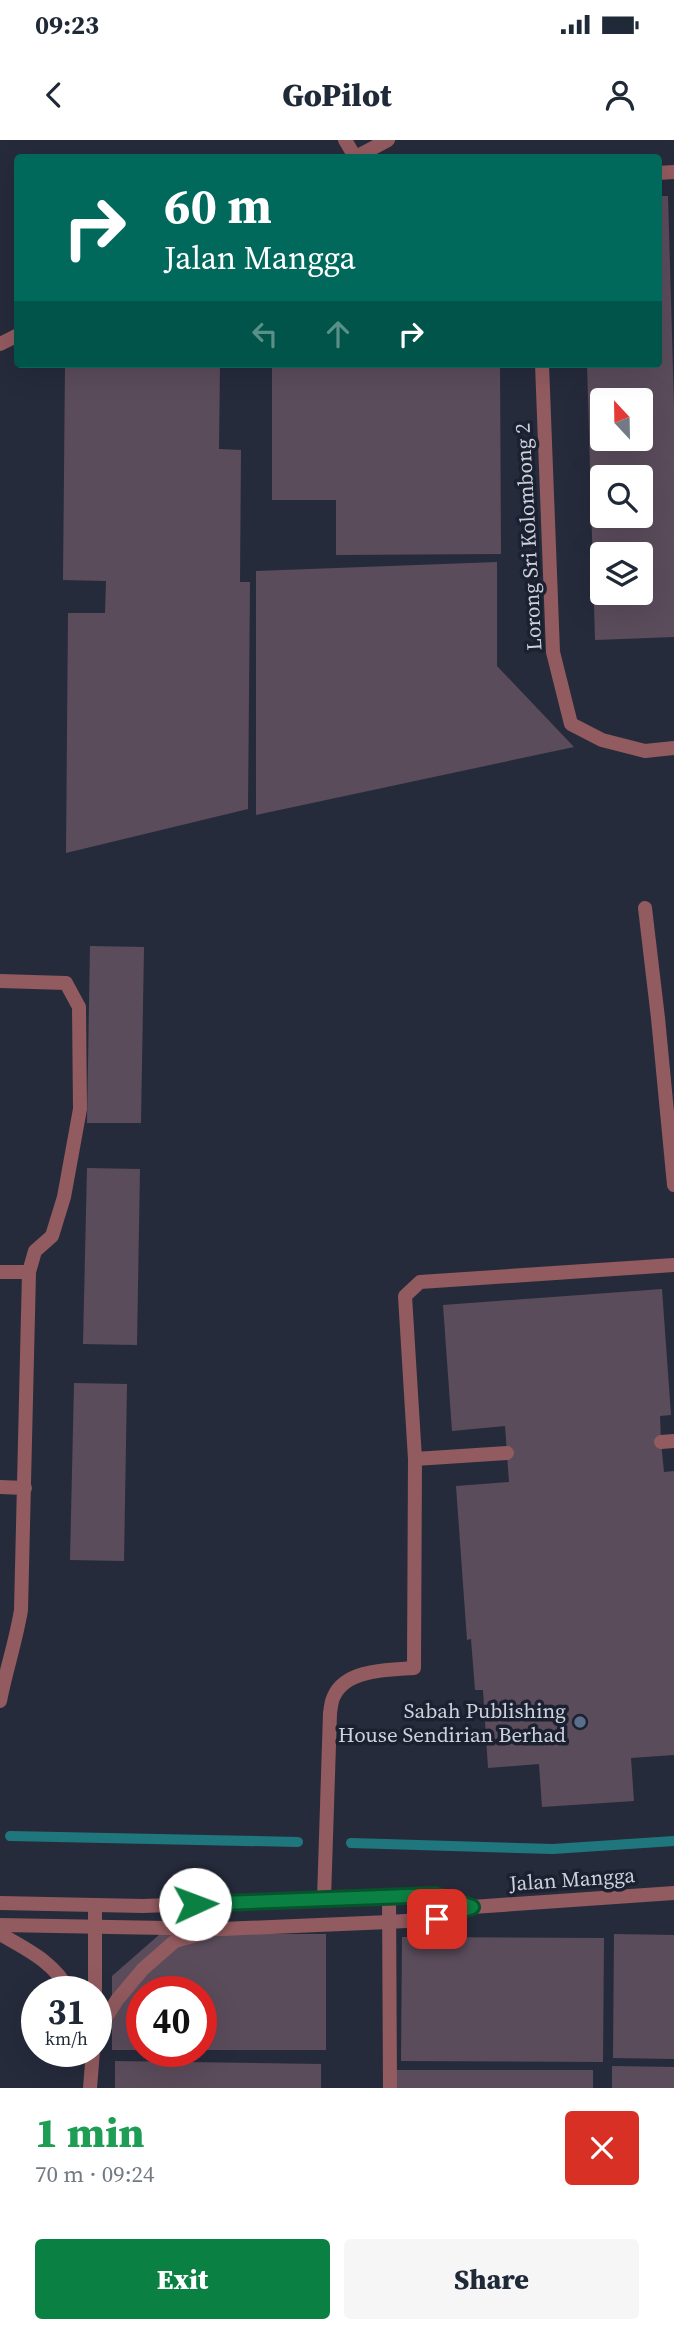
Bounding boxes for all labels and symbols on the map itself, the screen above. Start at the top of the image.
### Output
north arrow [590,388,653,452]
street label: Lorong Sri Kolombong 2 [508,422,548,652]
place label: Sabah Publishing House Sendirian Berhad [338,1696,566,1749]
marker: Sabah Publishing House Sendirian Berhad [572,1714,588,1730]
street label: Jalan Mangga [507,1860,636,1898]
position arrow [158,1867,232,1941]
pin [407,1889,467,1949]
speed limit sign: 40 [126,1976,217,2067]

